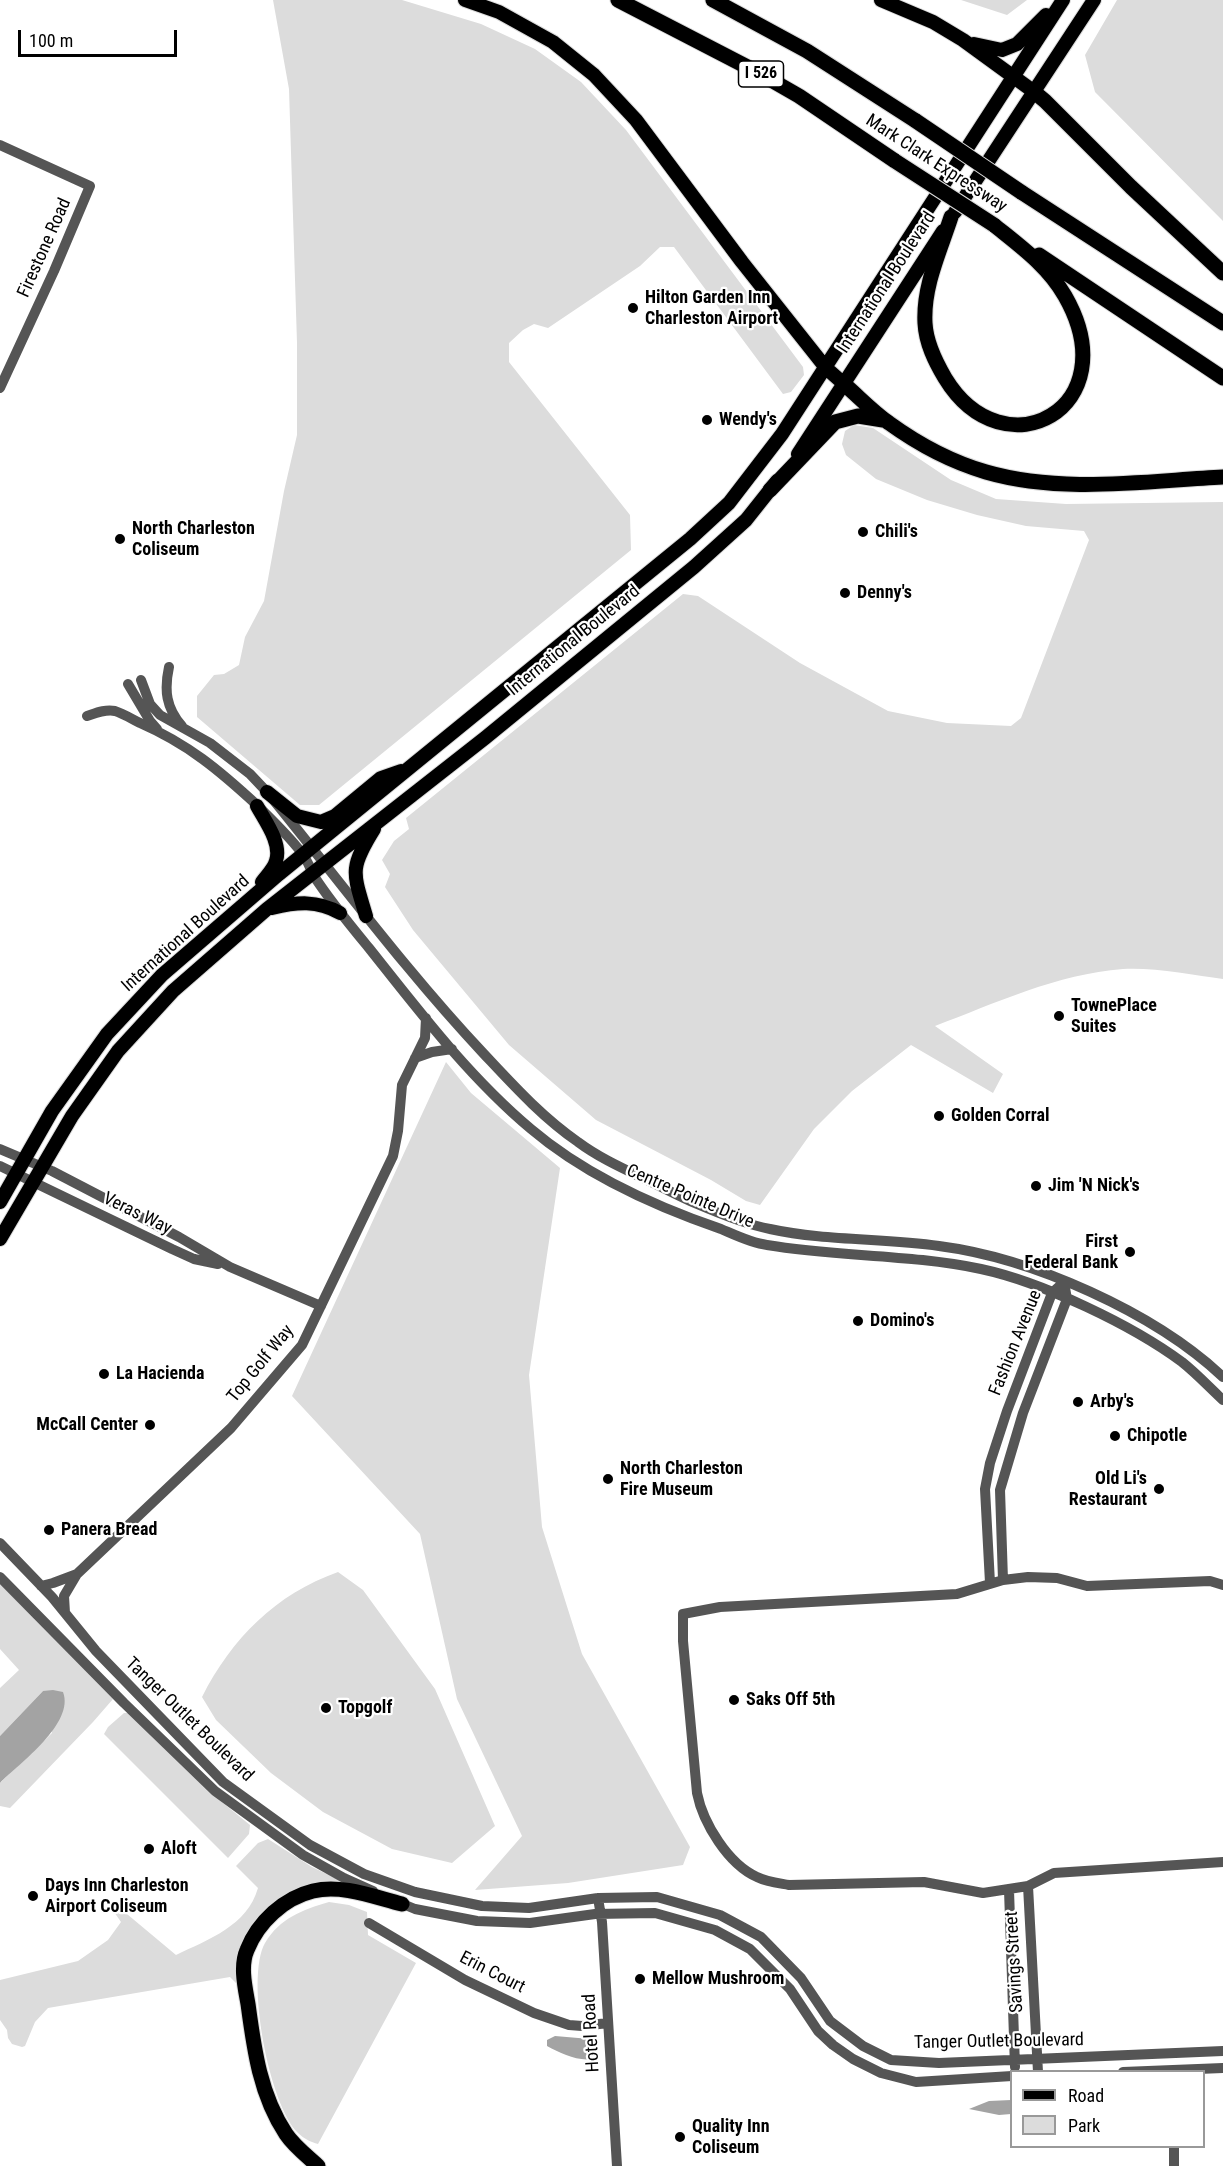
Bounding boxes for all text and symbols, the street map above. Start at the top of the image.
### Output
scale bar [21,18,180,56]
text: 100 m [29,30,73,51]
road number: I 526 [738,61,783,87]
street label: Mark Clark Expressway [861,110,1011,218]
street label: Firestone Road [14,195,76,301]
street label: International Boulevard [833,208,941,358]
place label: Hilton Garden Inn Charleston Airport [645,287,778,330]
marker: Hilton Garden Inn Charleston Airport [626,301,640,315]
place label: Wendy's [719,409,777,431]
marker: Wendy's [700,413,714,427]
place label: North Charleston Coliseum [132,518,255,560]
place label: Chili's [875,521,918,543]
marker: Chili's [856,525,870,539]
marker: North Charleston Coliseum [113,532,127,546]
street label: International Boulevard [503,581,645,701]
place label: Denny's [857,582,912,604]
marker: Denny's [838,586,852,600]
street label: International Boulevard [118,871,254,997]
place label: TownePlace Suites [1071,995,1157,1038]
marker: TownePlace Suites [1052,1009,1066,1023]
place label: Golden Corral [951,1105,1049,1127]
marker: Golden Corral [932,1109,946,1123]
street label: Centre Pointe Drive [623,1160,757,1234]
place label: Jim 'N Nick's [1048,1175,1140,1197]
marker: Jim 'N Nick's [1029,1179,1043,1193]
street label: Veras Way [99,1188,175,1240]
place label: First Federal Bank [1025,1231,1118,1274]
marker: First Federal Bank [1123,1245,1137,1259]
street label: Fashion Avenue [985,1287,1047,1399]
place label: Domino's [870,1310,934,1332]
marker: Domino's [851,1314,865,1328]
street label: Top Golf Way [223,1321,299,1407]
place label: La Hacienda [116,1363,204,1385]
marker: La Hacienda [97,1367,111,1381]
place label: Arby's [1090,1391,1134,1413]
marker: Arby's [1071,1395,1085,1409]
place label: McCall Center [36,1414,138,1436]
marker: McCall Center [143,1418,157,1432]
place label: Chipotle [1127,1425,1187,1447]
marker: Chipotle [1108,1429,1122,1443]
place label: North Charleston Fire Museum [620,1458,743,1500]
place label: Old Li's Restaurant [1069,1468,1147,1510]
marker: North Charleston Fire Museum [601,1472,615,1486]
marker: Old Li's Restaurant [1152,1482,1166,1496]
place label: Panera Bread [61,1519,157,1541]
marker: Panera Bread [42,1523,56,1537]
street label: Tanger Outlet Boulevard [120,1653,258,1787]
place label: Saks Off 5th [746,1689,835,1711]
marker: Saks Off 5th [727,1693,741,1707]
place label: Topgolf [338,1697,392,1719]
marker: Topgolf [319,1701,333,1715]
place label: Aloft [161,1838,197,1860]
marker: Aloft [142,1842,156,1856]
place label: Days Inn Charleston Airport Coliseum [45,1875,189,1918]
marker: Days Inn Charleston Airport Coliseum [26,1889,40,1903]
street label: Savings Street [1002,1911,1028,2013]
street label: Erin Court [456,1947,528,1999]
place label: Mellow Mushroom [652,1968,784,1990]
marker: Mellow Mushroom [633,1972,647,1986]
street label: Hotel Road [579,1993,605,2073]
street label: Tanger Outlet Boulevard [914,2030,1084,2054]
legend [1010,2070,1205,2148]
text: Road [1068,2085,1104,2106]
text: Park [1068,2115,1100,2136]
place label: Quality Inn Coliseum [692,2116,770,2158]
marker: Quality Inn Coliseum [673,2130,687,2144]

